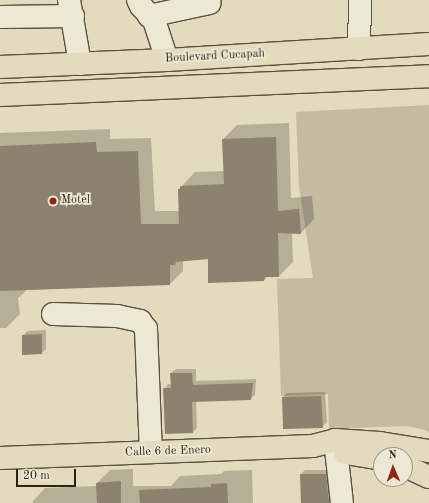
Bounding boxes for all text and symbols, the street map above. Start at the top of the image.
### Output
street label: Boulevard Cucapah [165,47,265,67]
place label: Motel [61,194,90,208]
marker: Motel [48,196,58,206]
street label: Calle 6 de Enero [125,443,211,461]
north arrow [373,447,413,487]
text: N [388,450,397,461]
scale bar [18,461,78,487]
text: 20 m [23,470,50,482]

